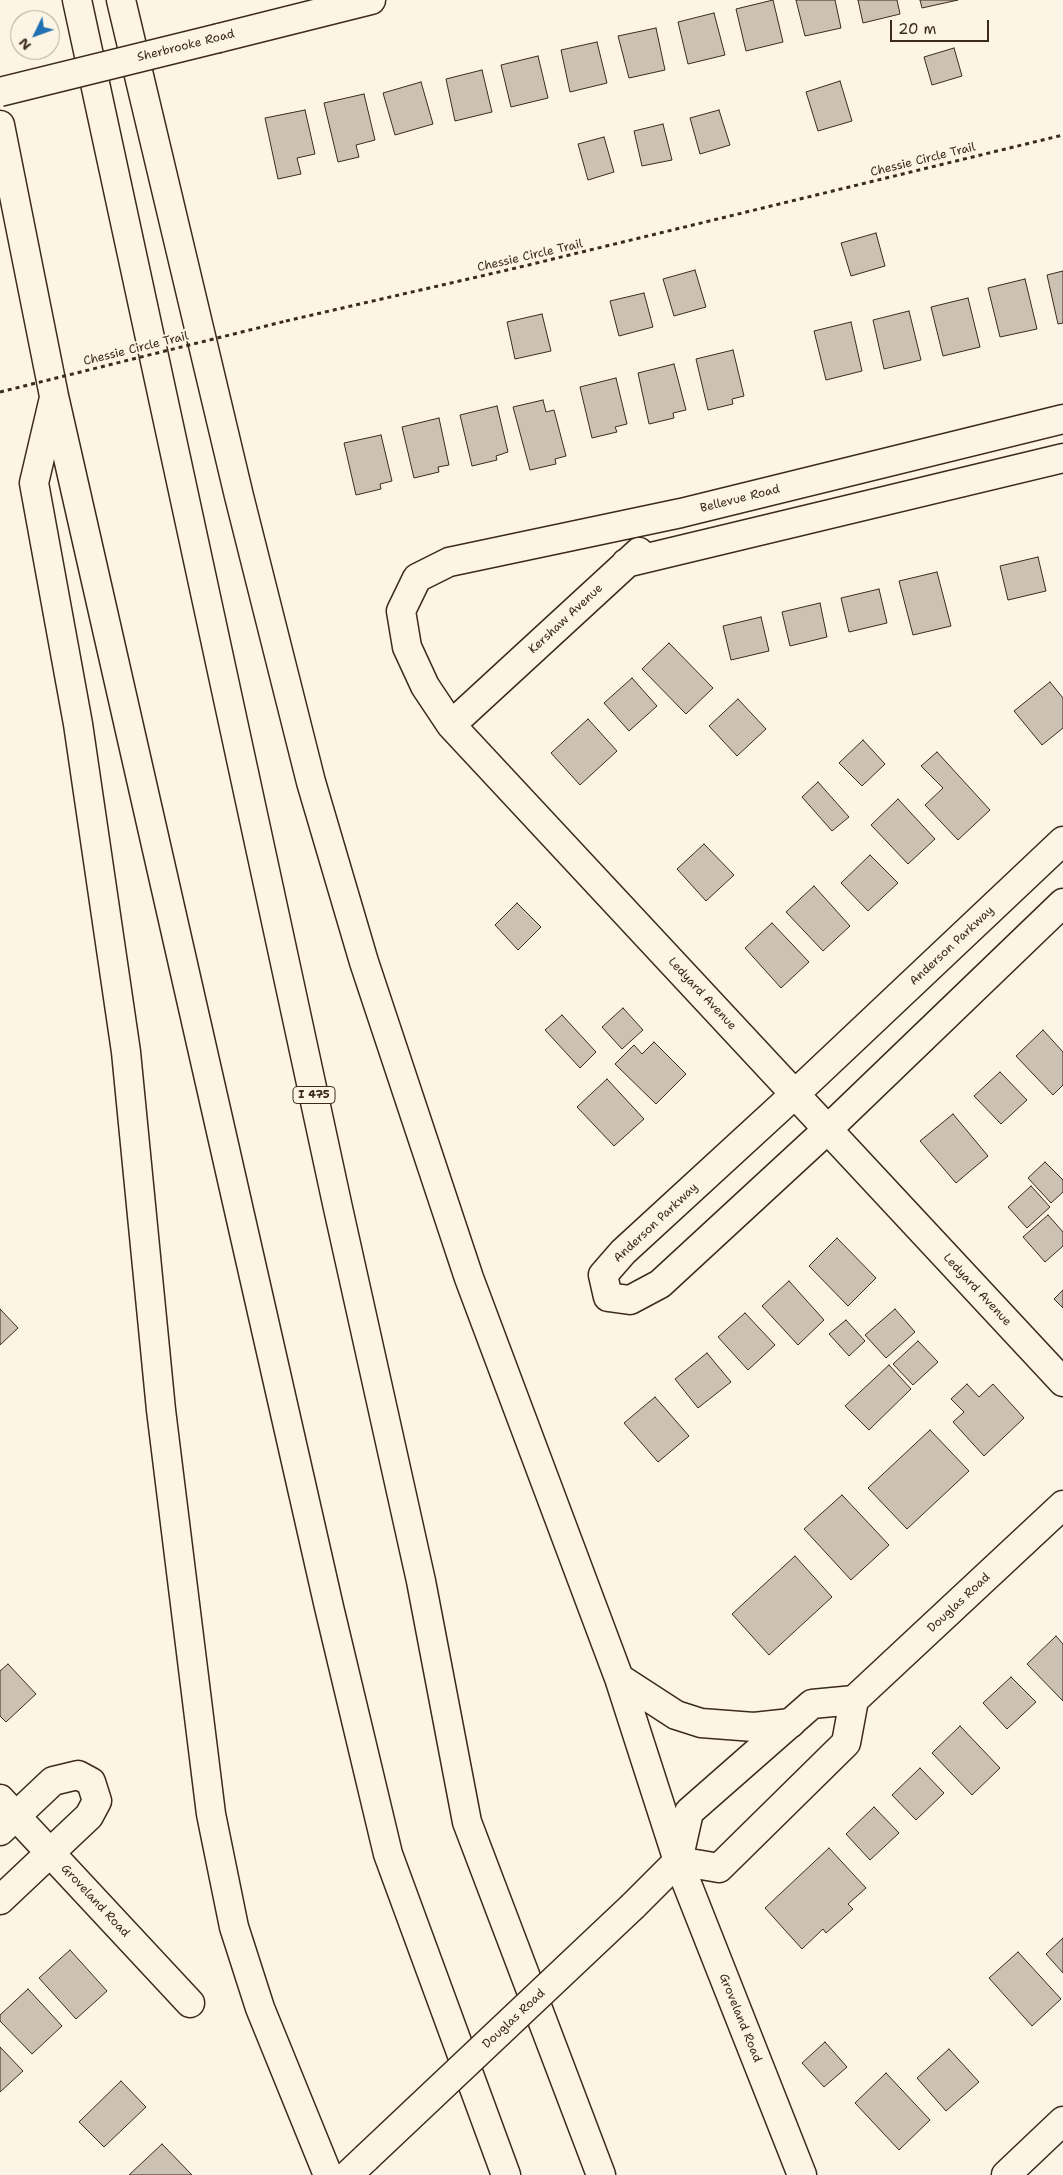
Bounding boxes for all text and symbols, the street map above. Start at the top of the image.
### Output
north arrow [10,10,60,60]
scale bar [893,10,992,42]
text: 20 m [898,19,937,39]
street label: Sherbrooke Road [136,27,236,65]
text: N [14,34,35,55]
street label: Chessie Circle Trail [869,140,977,180]
street label: Chessie Circle Trail [476,237,584,275]
street label: Chessie Circle Trail [82,329,190,369]
street label: Bellevue Road [699,482,781,516]
street label: Kershaw Avenue [526,581,606,657]
street label: Anderson Parkway [907,903,997,989]
street label: Ledyard Avenue [665,955,739,1033]
road number: I 475 [293,1086,335,1104]
street label: Anderson Parkway [611,1180,701,1266]
street label: Ledyard Avenue [940,1251,1014,1329]
street label: Douglas Road [925,1570,993,1636]
street label: Groveland Road [58,1862,132,1940]
street label: Groveland Road [716,1972,764,2064]
street label: Douglas Road [480,1986,548,2052]

